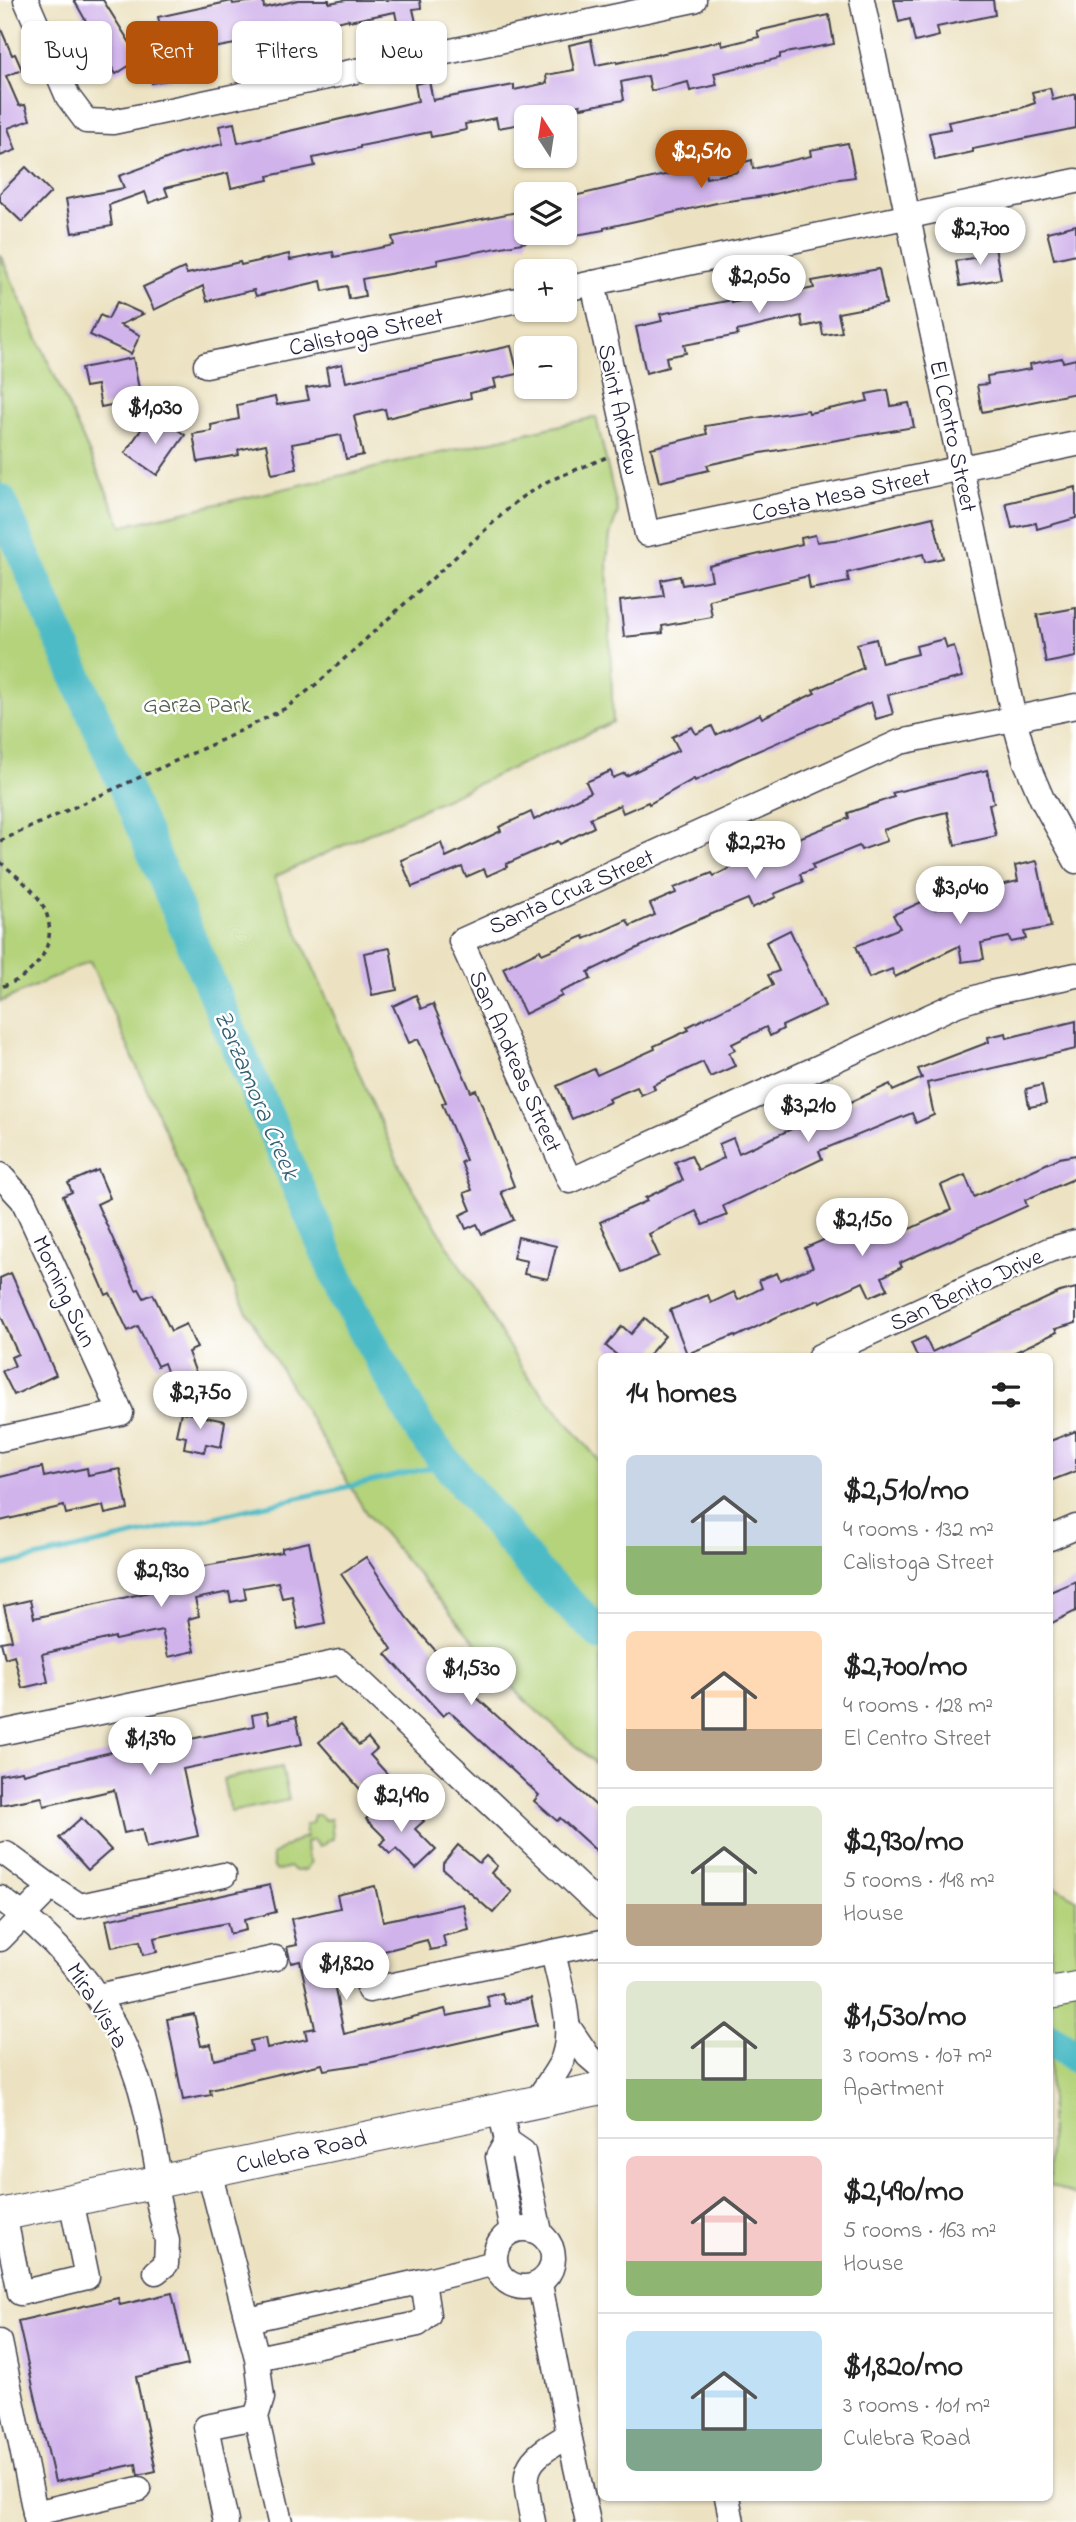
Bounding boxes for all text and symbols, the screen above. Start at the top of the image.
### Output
chip: Buy [21,21,112,84]
chip: Rent [126,21,218,84]
chip: Filters [232,21,342,84]
chip: New [356,21,447,84]
north arrow [514,105,578,168]
map controls [514,105,577,399]
pin: $2,510 [644,130,758,190]
text: $2,510 [671,136,731,169]
button: layers [514,182,577,245]
pin: $2,700 [923,208,1037,267]
text: $2,700 [951,213,1009,246]
pin: $2,050 [702,256,816,315]
button: + [514,259,577,322]
text: $2,050 [728,261,790,294]
street label: Calistoga Street [286,300,447,367]
button: − [514,336,577,399]
street label: Saint Andrew [587,341,648,478]
street label: El Centro Street [918,357,985,516]
pin: $1,030 [98,386,212,446]
text: $1,030 [128,392,182,425]
street label: Costa Mesa Street [749,460,934,532]
park label: Garza Park [143,689,251,724]
pin: $2,270 [698,822,812,881]
text: $2,270 [725,827,785,860]
street label: Santa Cruz Street [484,841,660,945]
pin: $3,040 [903,866,1017,926]
text: $3,040 [932,872,988,905]
street label: San Andreas Street [458,965,570,1159]
water label: Zarzamora Creek [202,1004,309,1187]
pin: $3,210 [751,1084,865,1144]
text: $3,210 [780,1090,836,1123]
pin: $2,150 [805,1198,919,1258]
text: $2,150 [832,1204,892,1237]
street label: Morning Sun [21,1230,104,1354]
street label: San Benito Drive [884,1240,1050,1342]
pin: $2,750 [143,1372,257,1431]
text: 14 homes [626,1373,737,1417]
icon: filters [987,1376,1025,1414]
text: $2,750 [169,1377,231,1410]
text: $2,510/mo [843,1470,969,1514]
icon: home [682,1483,766,1567]
text: 4 rooms · 132 m² [843,1514,994,1547]
text: Calistoga Street [843,1547,994,1580]
pin: $2,930 [104,1550,218,1609]
text: $2,930 [133,1555,189,1588]
text: $2,700/mo [843,1646,968,1690]
pin: $1,530 [414,1648,528,1707]
text: $1,530 [442,1653,500,1686]
icon: home [682,1659,766,1743]
text: 4 rooms · 128 m² [843,1690,993,1723]
pin: $1,390 [93,1718,207,1777]
text: $1,390 [124,1723,176,1756]
text: El Centro Street [843,1723,991,1756]
pin: $2,490 [344,1774,458,1834]
text: $2,490 [373,1780,429,1813]
text: $2,930/mo [843,1821,964,1865]
icon: home [682,1834,766,1918]
text: 5 rooms · 148 m² [843,1865,995,1898]
text: House [843,1898,903,1931]
pin: $1,820 [289,1942,403,2002]
text: $1,820 [318,1948,374,1981]
street label: Mira Vista [56,1957,136,2056]
text: $1,530/mo [843,1996,967,2040]
icon: home [682,2009,766,2093]
text: 3 rooms · 107 m² [843,2040,992,2073]
text: Apartment [843,2073,944,2106]
street label: Culebra Road [233,2122,371,2184]
text: $2,490/mo [843,2171,964,2215]
icon: home [682,2184,766,2268]
text: 5 rooms · 163 m² [843,2215,996,2248]
text: House [843,2248,903,2281]
text: $1,820/mo [843,2346,963,2390]
icon: home [682,2359,766,2443]
text: 3 rooms · 101 m² [843,2390,990,2423]
text: Culebra Road [843,2423,970,2456]

